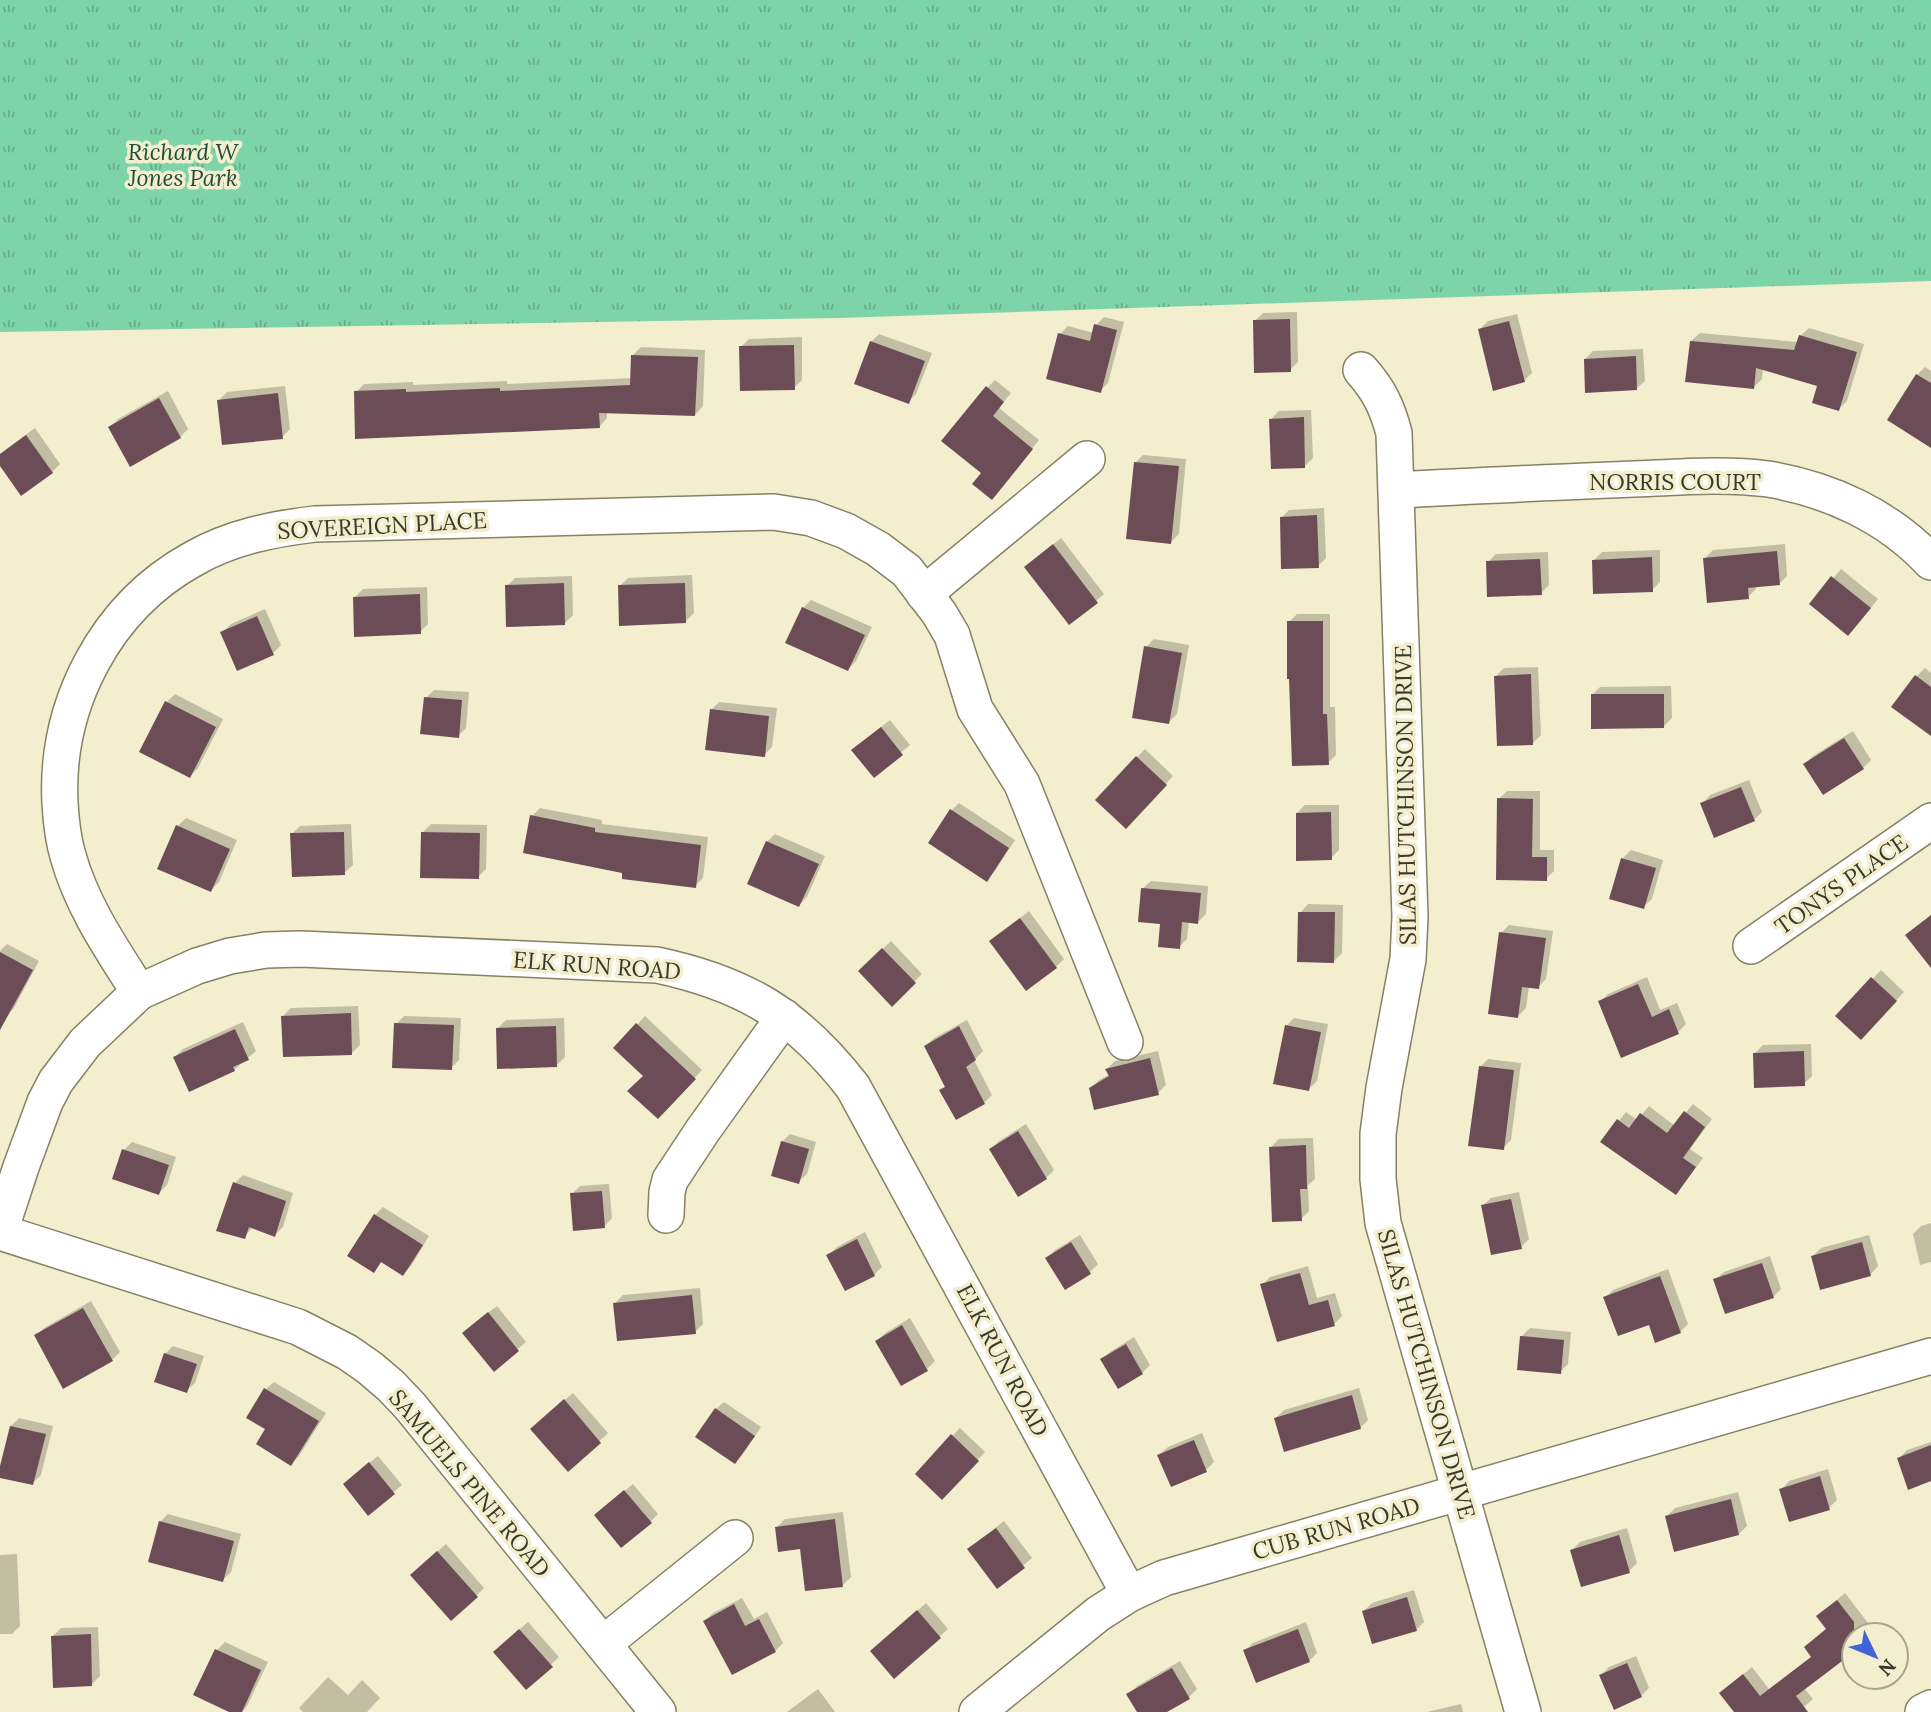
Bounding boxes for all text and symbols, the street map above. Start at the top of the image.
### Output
park label: Richard W Jones Park [127,137,239,192]
street label: NORRIS COURT [1589,467,1761,496]
street label: SOVEREIGN PLACE [276,505,488,545]
street label: SILAS HUTCHINSON DRIVE [1388,645,1422,945]
street label: TONYS PLACE [1769,827,1913,941]
street label: ELK RUN ROAD [512,945,682,985]
street label: SILAS HUTCHINSON DRIVE [1372,1226,1482,1522]
street label: ELK RUN ROAD [951,1279,1055,1441]
street label: SAMUELS PINE ROAD [383,1383,557,1583]
street label: CUB RUN ROAD [1249,1490,1423,1566]
north arrow [1840,1621,1910,1691]
text: N [1873,1654,1901,1681]

